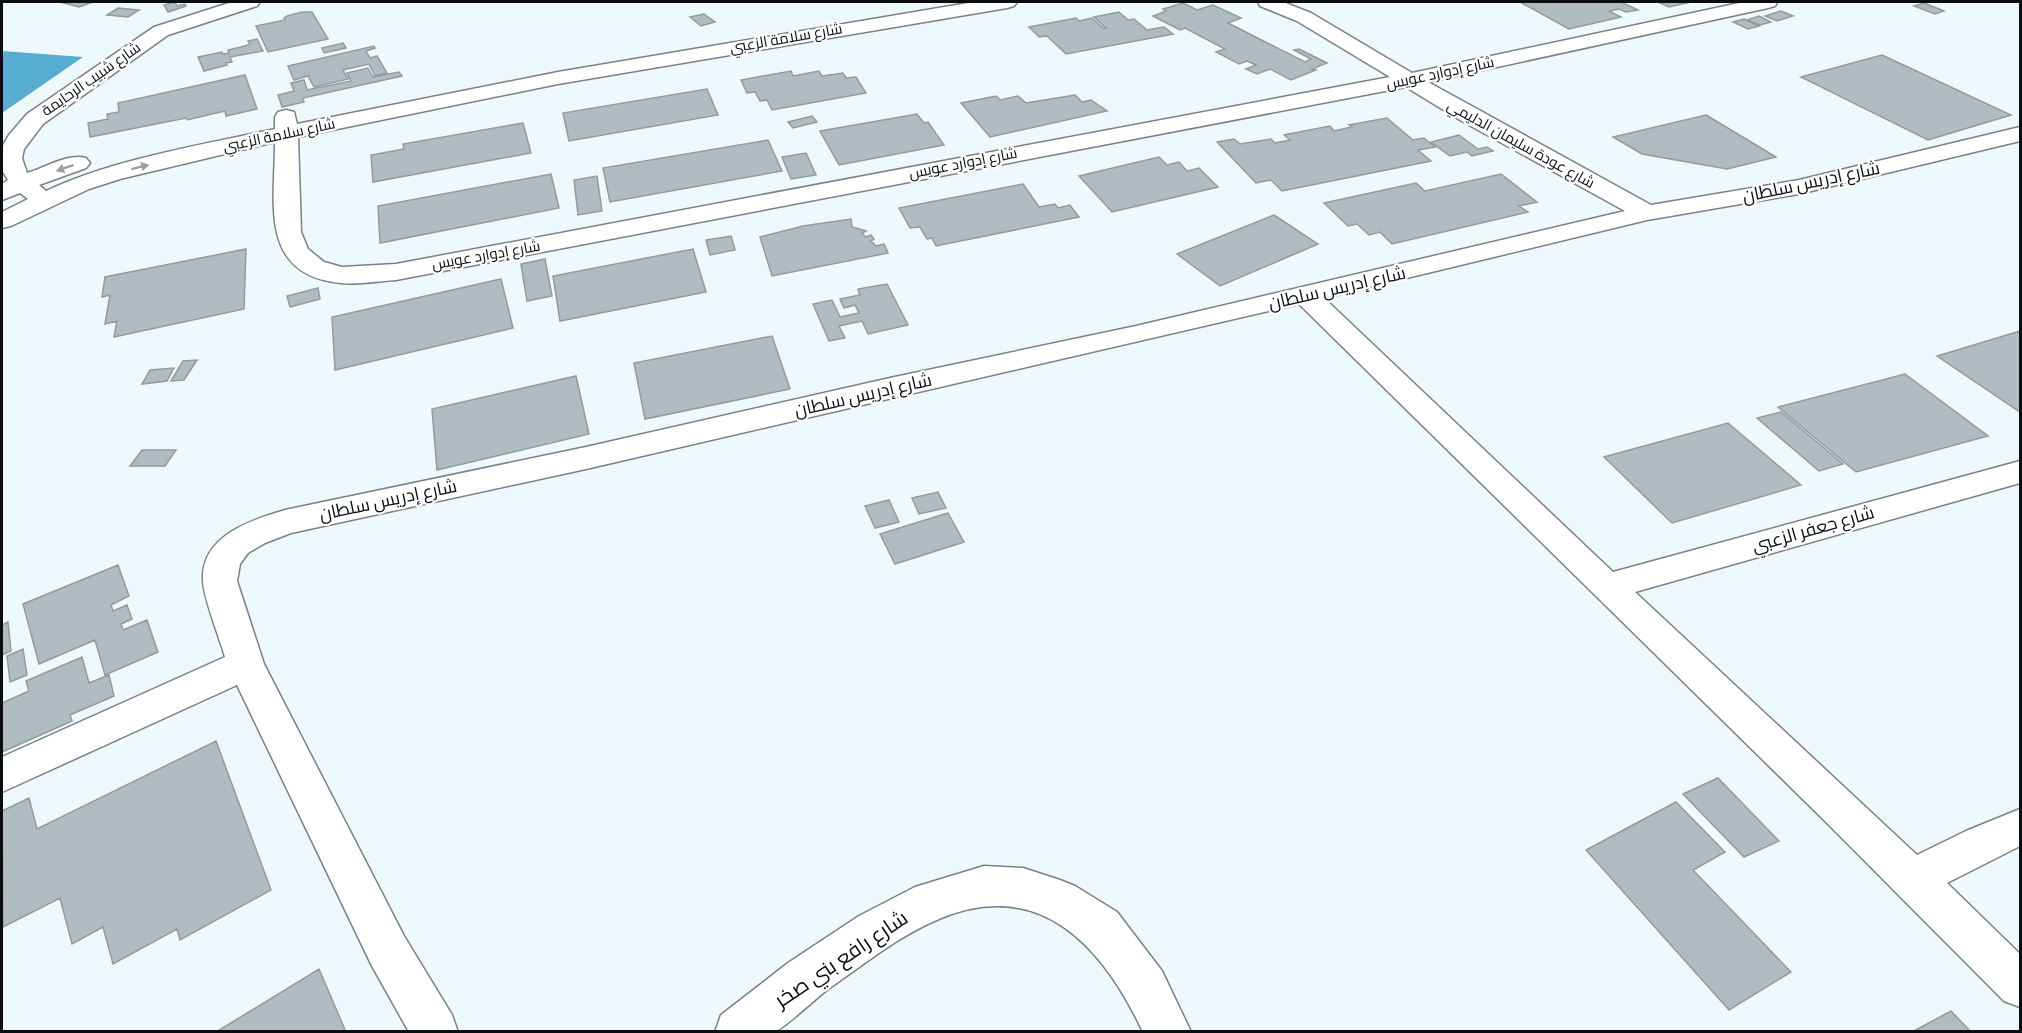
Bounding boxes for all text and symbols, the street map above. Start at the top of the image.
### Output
street label: شارع سلامة الزعبي [728,18,844,60]
street label: شارع شبيب الرحايمة [37,37,145,121]
street label: شارع إدوارد عويس [1384,52,1496,95]
street label: شارع عودة سليمان الدليمي [1443,95,1598,195]
street label: شارع سلامة الزعبي [221,113,337,159]
street label: شارع إدوارد عويس [907,143,1019,184]
street label: شارع إدريس سلطان [1740,156,1882,209]
one-way arrow [131,161,149,171]
one-way arrow [56,163,74,173]
street label: شارع إدوارد عويس [430,236,542,275]
street label: شارع إدريس سلطان [1266,261,1408,316]
street label: شارع إدريس سلطان [792,368,934,423]
street label: شارع إدريس سلطان [317,474,459,527]
street label: شارع جعفر الزعبي [1749,500,1878,560]
street label: شارع رافع بني صخر [767,903,914,1016]

